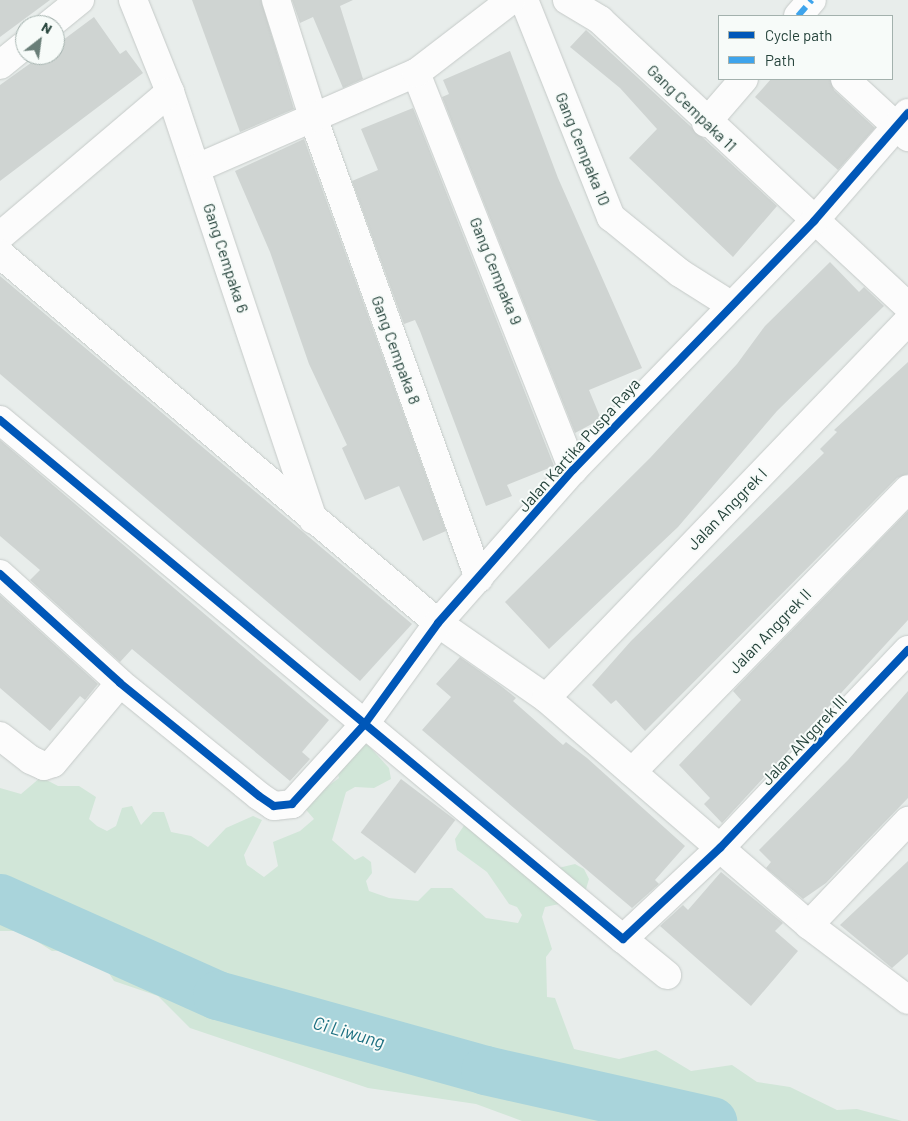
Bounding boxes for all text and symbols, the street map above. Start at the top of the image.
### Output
north arrow [15,15,65,65]
legend [718,15,893,80]
text: N [39,18,56,37]
text: Cycle path [765,26,832,44]
text: Path [765,51,795,69]
street label: Gang Cempaka 11 [643,60,741,156]
street label: Gang Cempaka 10 [552,89,614,209]
street label: Gang Cempaka 6 [199,201,253,315]
street label: Gang Cempaka 9 [466,214,526,328]
street label: Gang Cempaka 8 [367,293,425,407]
street label: Jalan Kartika Puspa Raya [514,374,644,516]
street label: Jalan Anggrek I [683,464,771,554]
street label: Jalan Anggrek II [725,585,815,677]
street label: Jalan ANggrek III [757,691,851,789]
water label: Ci Liwung [311,1011,387,1053]

